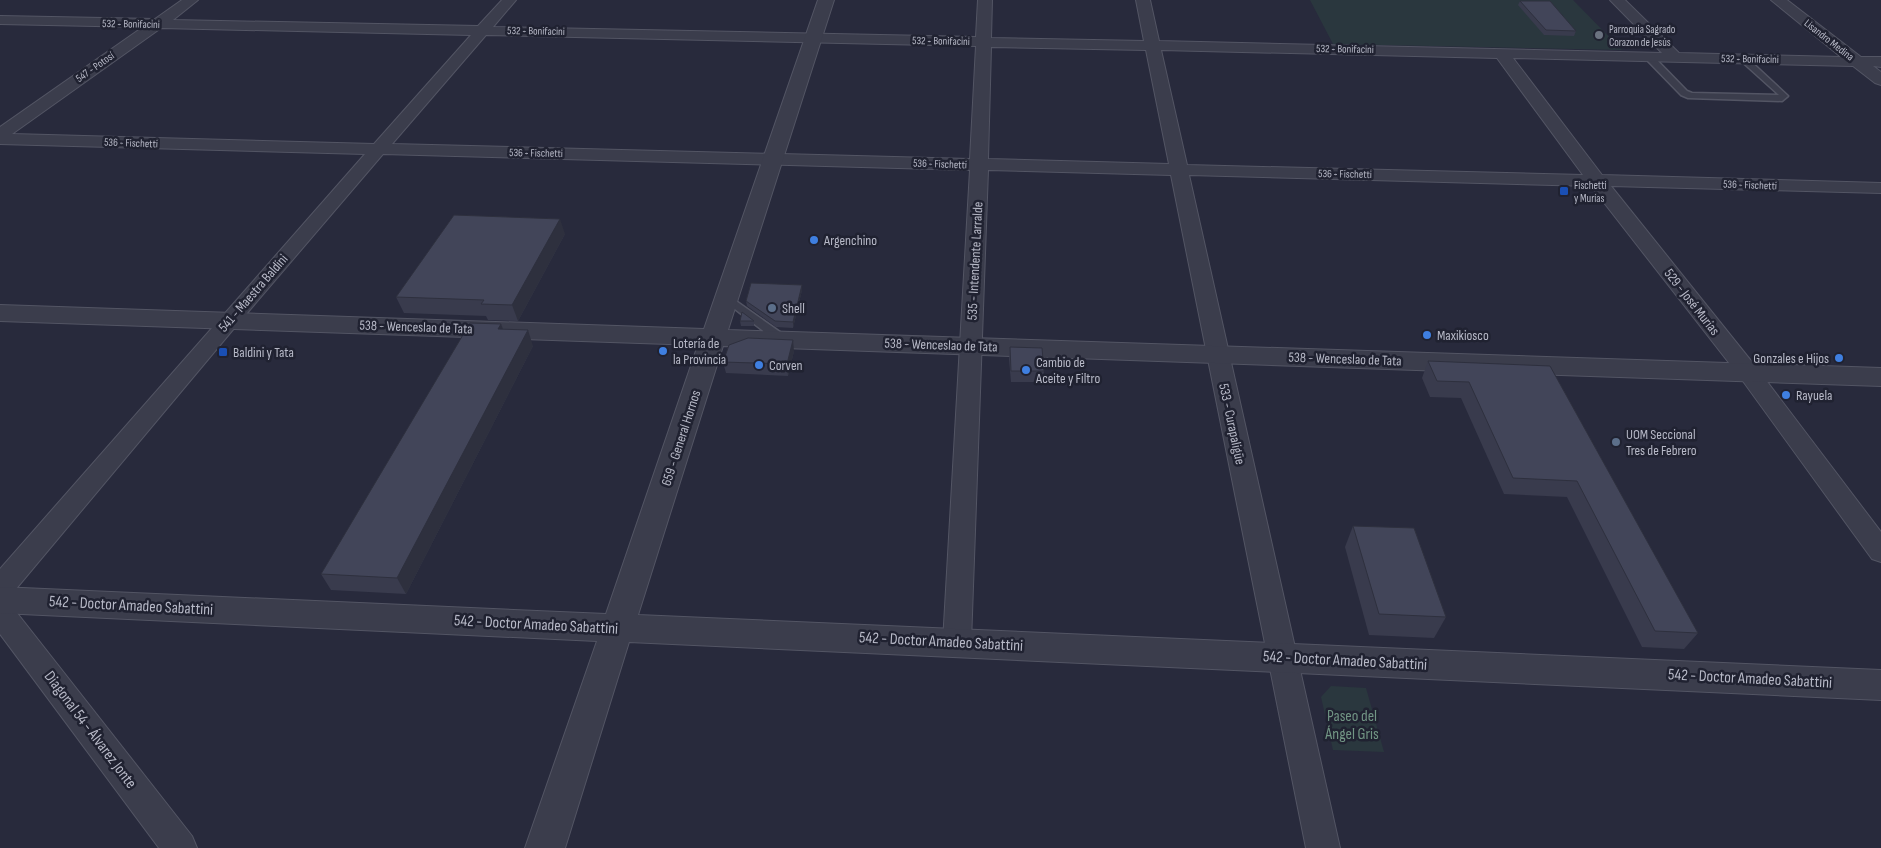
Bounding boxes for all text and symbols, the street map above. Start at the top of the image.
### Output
street label: 532 - Bonifacini [102,17,160,31]
street label: Lisandro Medina [1802,17,1856,63]
place label: Parroquia Sagrado Corazon de Jesús [1609,23,1676,49]
street label: 532 - Bonifacini [507,24,565,38]
marker: Parroquia Sagrado Corazon de Jesús [1593,29,1605,41]
street label: 532 - Bonifacini [912,34,970,48]
street label: 532 - Bonifacini [1316,42,1374,56]
street label: 547 - Potosí [73,49,118,85]
street label: 532 - Bonifacini [1721,52,1779,66]
street label: 536 - Fischetti [104,136,158,150]
street label: 536 - Fischetti [509,146,563,160]
street label: 536 - Fischetti [913,157,967,171]
street label: 536 - Fischetti [1318,167,1372,181]
street label: 536 - Fischetti [1723,178,1777,192]
place label: Fischetti y Murías [1574,179,1607,205]
marker: Fischetti y Murías [1558,185,1570,197]
street label: 535 - Intendente Larralde [963,201,987,321]
place label: Argenchino [823,232,877,249]
marker: Argenchino [808,234,820,246]
street label: 541 - Maestra Baldini [215,251,291,335]
street label: 529 - José Murías [1661,265,1723,339]
place label: Shell [782,300,805,317]
marker: Shell [766,302,778,314]
street label: 538 - Wenceslao de Tata [359,317,473,337]
place label: Maxikiosco [1437,327,1489,344]
marker: Maxikiosco [1421,329,1433,341]
place label: Lotería de la Provincia [673,335,726,368]
street label: 538 - Wenceslao de Tata [884,335,998,355]
place label: Baldini y Tata [233,344,294,361]
marker: Lotería de la Provincia [657,345,669,357]
marker: Baldini y Tata [217,346,229,358]
street label: 538 - Wenceslao de Tata [1288,349,1402,369]
place label: Gonzales e Hijos [1753,350,1829,367]
marker: Gonzales e Hijos [1833,352,1845,364]
place label: Cambio de Aceite y Filtro [1035,354,1100,387]
place label: Corven [769,357,803,374]
marker: Corven [753,359,765,371]
marker: Cambio de Aceite y Filtro [1020,364,1032,376]
street label: 533 - Curapaligüe [1215,382,1249,466]
place label: Rayuela [1796,387,1832,404]
street label: 659 - General Hornos [658,388,704,488]
marker: Rayuela [1780,389,1792,401]
place label: UOM Seccional Tres de Febrero [1626,426,1697,459]
marker: UOM Seccional Tres de Febrero [1610,436,1622,448]
street label: 542 - Doctor Amadeo Sabattini [48,592,214,620]
street label: 542 - Doctor Amadeo Sabattini [453,611,619,639]
street label: 542 - Doctor Amadeo Sabattini [858,628,1024,656]
street label: 542 - Doctor Amadeo Sabattini [1262,647,1428,675]
street label: 542 - Doctor Amadeo Sabattini [1667,665,1833,693]
street label: Diagonal 54 - Álvarez Jonte [40,668,140,792]
park label: Paseo del Ángel Gris [1324,707,1379,744]

